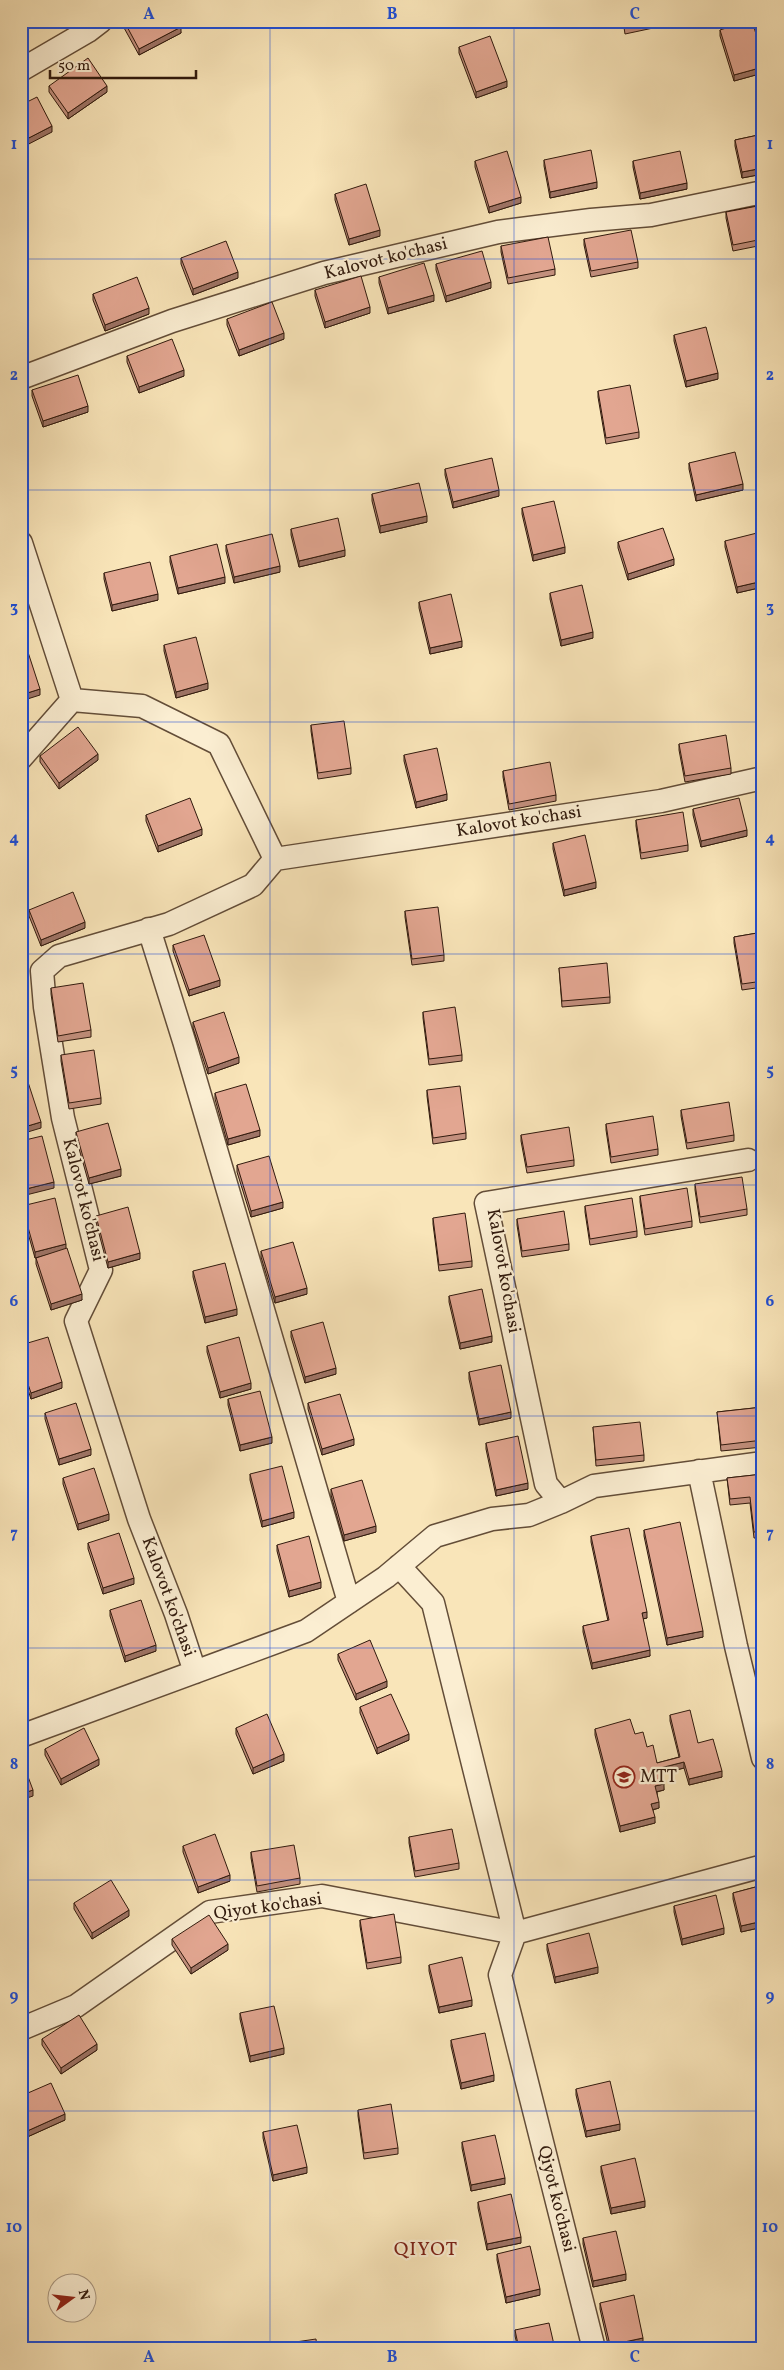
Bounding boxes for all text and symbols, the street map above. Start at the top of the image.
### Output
text: A [143,4,155,26]
text: B [387,4,398,26]
text: C [630,4,640,26]
scale bar [50,48,196,80]
text: 50 m [58,56,90,77]
text: 1 [11,134,17,156]
text: 1 [767,134,773,156]
street label: Kalovot ko'chasi [322,232,450,286]
text: 2 [10,365,18,387]
text: 2 [766,365,774,387]
text: 3 [10,597,18,619]
text: 3 [766,597,774,619]
street label: Kalovot ko'chasi [455,800,583,844]
text: 4 [9,828,19,850]
text: 4 [765,828,775,850]
text: 5 [10,1060,18,1082]
text: 5 [766,1060,774,1082]
street label: Kalovot ko'chasi [56,1136,110,1264]
street label: Kalovot ko'chasi [480,1207,526,1335]
text: 6 [10,1291,19,1313]
text: 6 [766,1291,775,1313]
text: 7 [10,1523,18,1545]
text: 7 [766,1523,774,1545]
street label: Kalovot ko'chasi [135,1533,201,1661]
text: 8 [10,1754,18,1776]
text: 8 [766,1754,774,1776]
school or university icon: MTT [612,1765,636,1789]
place label: MTT [640,1765,678,1790]
street label: Qiyot ko'chasi [212,1887,324,1927]
text: 9 [10,1986,19,2008]
text: 9 [766,1986,775,2008]
street label: Qiyot ko'chasi [531,2143,581,2255]
text: 10 [6,2217,22,2239]
text: 10 [762,2217,778,2239]
district label: QIYOT [394,2236,458,2264]
north arrow [48,2272,98,2322]
text: N [73,2288,94,2302]
text: A [143,2347,155,2369]
text: B [387,2347,398,2369]
text: C [630,2347,640,2369]

